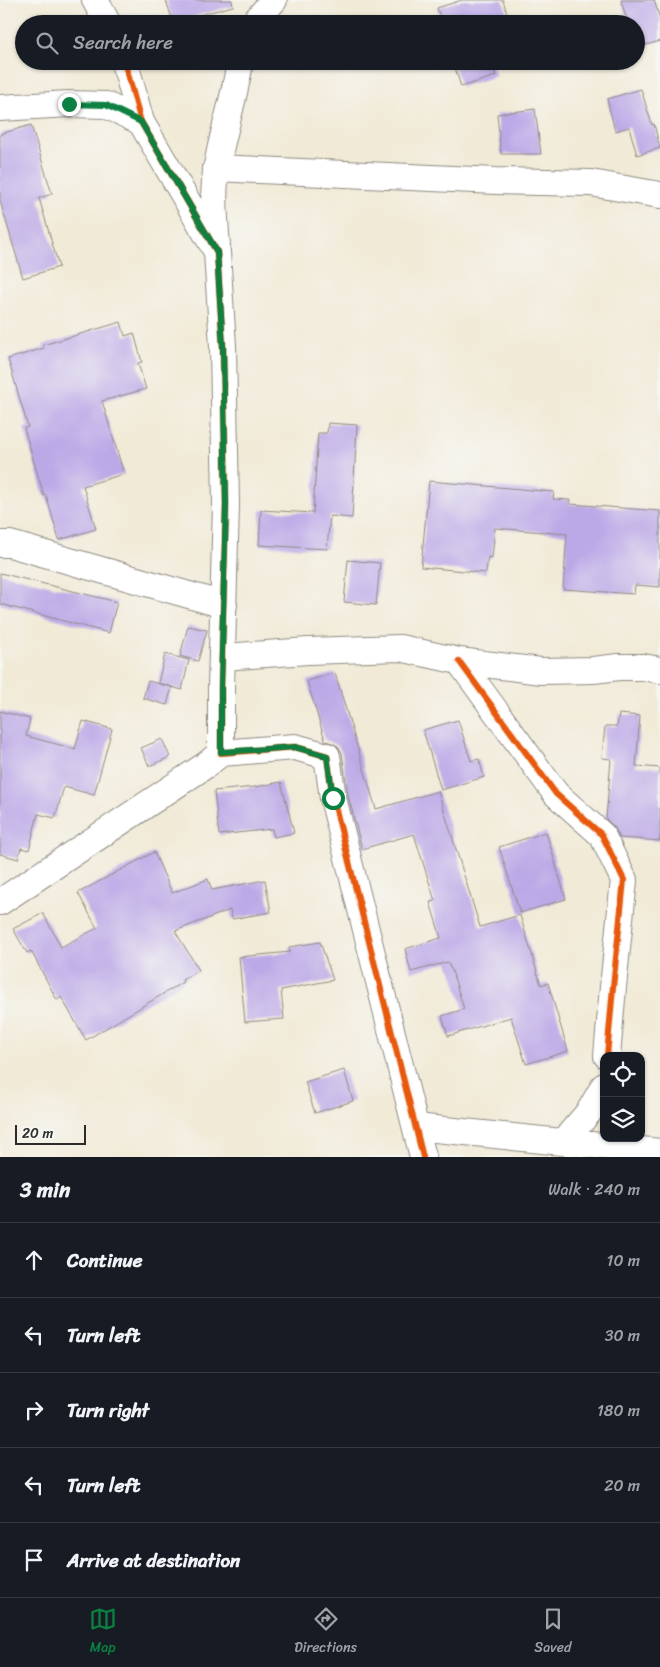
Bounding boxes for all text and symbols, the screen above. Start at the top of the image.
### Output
search box [15,15,645,70]
text: Search here [73,26,173,59]
icon: search [33,29,61,57]
route end [58,93,81,116]
route start [322,787,345,810]
map controls [600,1052,645,1142]
button: locate [600,1052,645,1097]
button: layers [600,1097,645,1142]
text: 20 m [22,1121,53,1146]
scale bar [15,1122,86,1145]
text: 3 min [20,1171,70,1209]
text: Walk · 240 m [548,1175,640,1204]
text: Continue [67,1244,143,1277]
icon: ahead [20,1246,48,1274]
text: 10 m [607,1246,640,1275]
text: Turn left [67,1319,140,1352]
icon: left [20,1321,48,1349]
text: 30 m [605,1321,640,1350]
text: Turn right [67,1394,149,1427]
icon: right [20,1396,48,1424]
text: 180 m [597,1396,640,1425]
text: Turn left [67,1469,140,1502]
icon: left [20,1471,48,1499]
text: 20 m [604,1471,640,1500]
text: Arrive at destination [67,1544,240,1577]
icon: arrive [20,1546,48,1574]
tab: Map [89,1605,117,1660]
tab: Directions [294,1605,357,1660]
tab: Saved [534,1605,571,1660]

